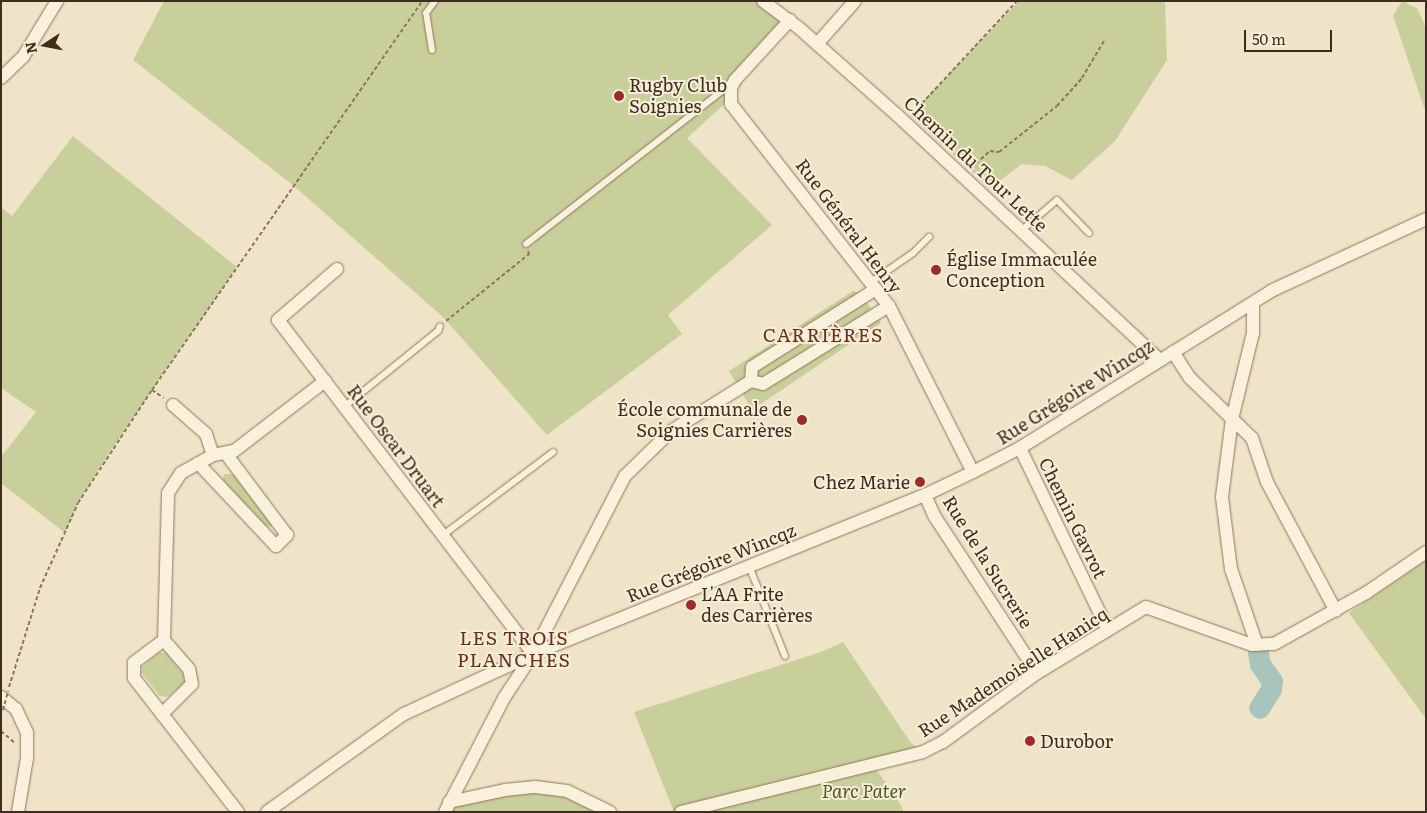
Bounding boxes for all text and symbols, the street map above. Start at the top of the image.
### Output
north arrow [20,20,70,70]
scale bar [1247,20,1334,52]
text: 50 m [1252,27,1286,50]
text: N [19,40,41,56]
place label: Rugby Club Soignies [629,75,727,118]
marker: Rugby Club Soignies [613,90,625,102]
street label: Chemin du Tour Lette [900,92,1052,236]
street label: Rue Général Henry [791,154,907,298]
place label: Église Immaculée Conception [946,249,1097,292]
marker: Église Immaculée Conception [930,264,942,276]
district label: CARRIÈRES [762,324,884,346]
street label: Rue Grégoire Wincqz [993,335,1157,449]
street label: Rue Oscar Druart [343,380,449,512]
place label: École communale de Soignies Carrières [617,399,792,442]
marker: École communale de Soignies Carrières [796,414,808,426]
street label: Chemin Gavrot [1034,454,1112,582]
place label: Chez Marie [813,471,910,493]
marker: Chez Marie [914,476,926,488]
street label: Rue de la Sucrerie [939,492,1037,632]
street label: Rue Grégoire Wincqz [623,519,799,607]
place label: L'AA Frite des Carrières [701,584,812,626]
marker: L'AA Frite des Carrières [685,599,697,611]
street label: Rue Mademoiselle Hanicq [914,602,1112,742]
district label: LES TROIS PLANCHES [456,627,572,671]
place label: Durobor [1040,730,1113,752]
marker: Durobor [1024,735,1036,747]
park label: Parc Pater [822,780,906,802]

